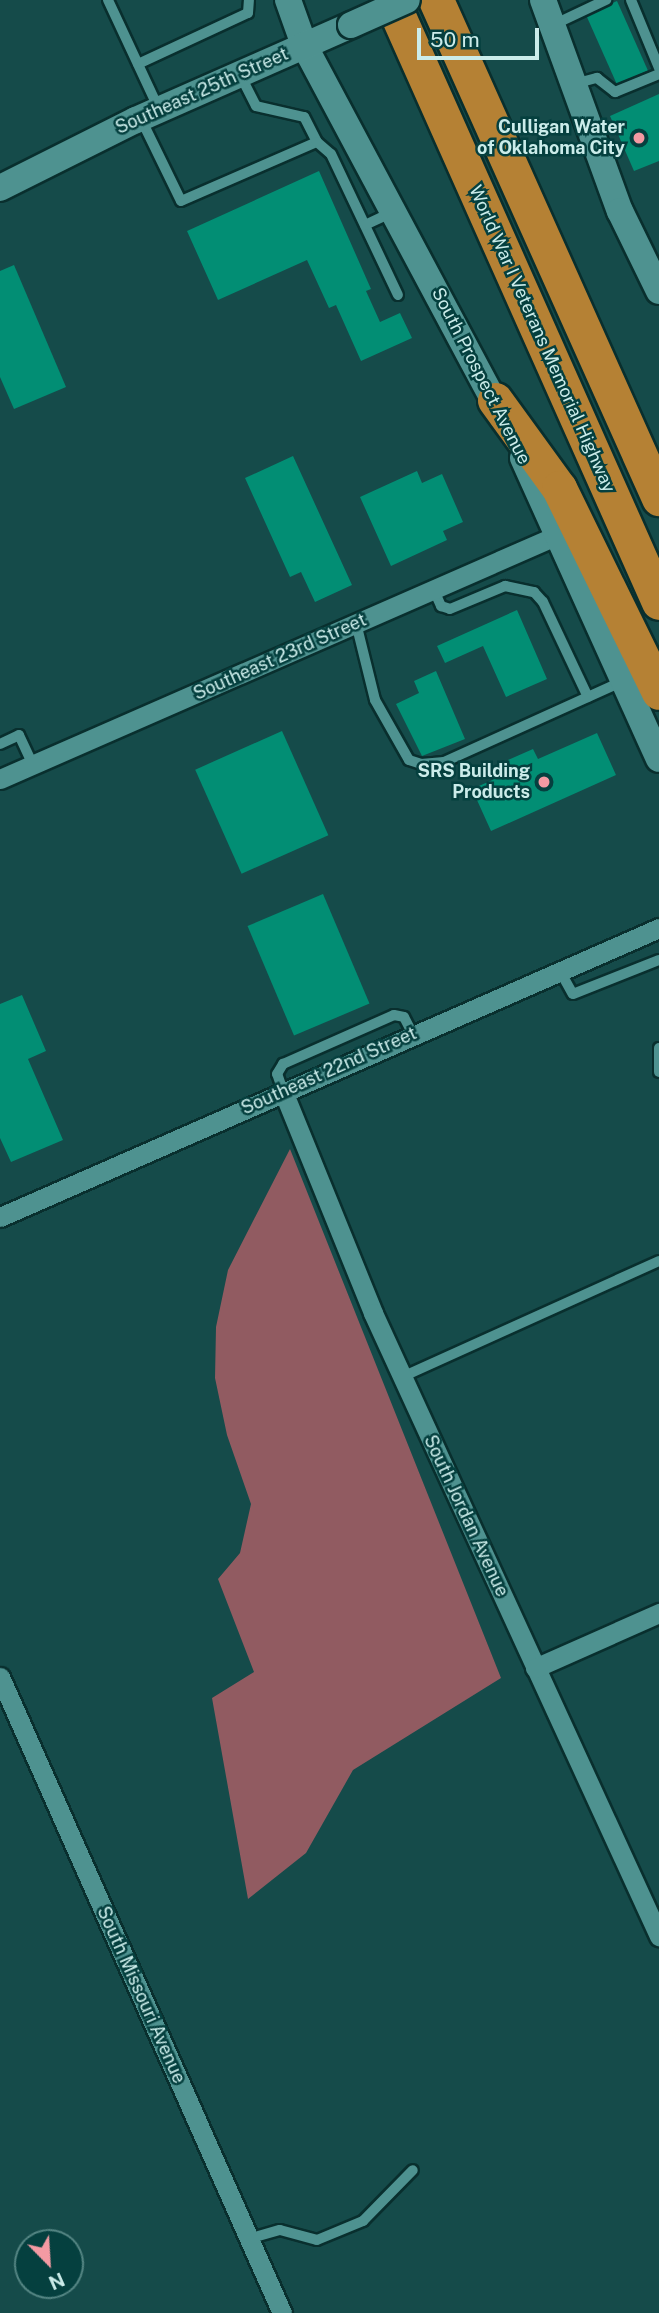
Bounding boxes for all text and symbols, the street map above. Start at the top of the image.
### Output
scale bar [421,14,544,58]
text: 50 m [430,27,480,52]
street label: Southeast 25th Street [112,43,292,139]
place label: Culligan Water of Oklahoma City [477,117,625,160]
marker: Culligan Water of Oklahoma City [631,130,647,146]
street label: World War I Veterans Memorial Highway [464,182,620,496]
street label: South Prospect Avenue [427,284,535,468]
street label: Southeast 23rd Street [190,609,370,705]
place label: SRS Building Products [418,761,530,804]
marker: SRS Building Products [536,774,552,790]
street label: Southeast 22nd Street [238,1023,420,1119]
street label: South Jordan Avenue [419,1432,513,1600]
street label: South Missouri Avenue [92,1903,190,2087]
north arrow [14,2229,84,2299]
text: N [45,2268,68,2294]

